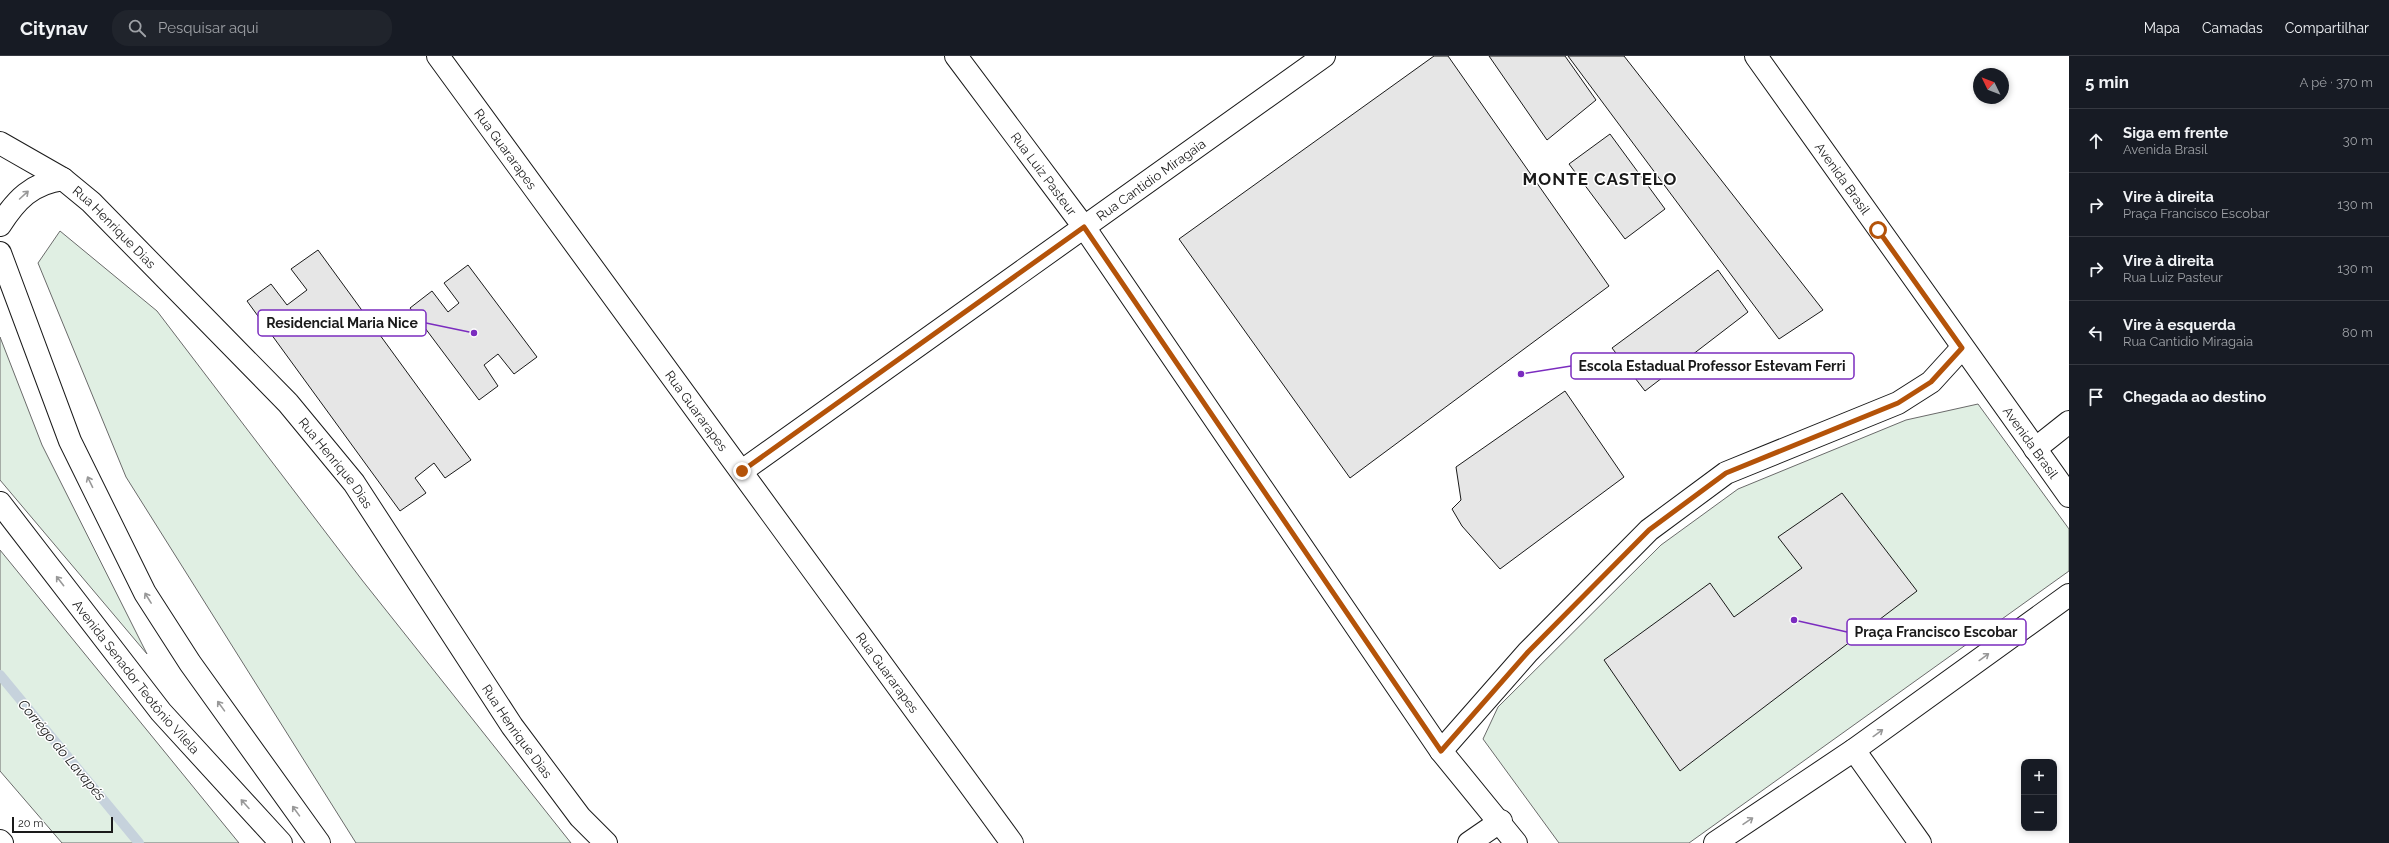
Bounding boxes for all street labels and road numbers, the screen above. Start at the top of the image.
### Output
street label: Rua Guararapes [471,106,540,192]
street label: Rua Luiz Pasteur [1008,129,1080,219]
street label: Rua Cantidio Miragaia [1094,136,1208,224]
street label: Avenida Brasil [1812,140,1873,218]
street label: Rua Henrique Dias [69,183,159,272]
street label: Rua Guararapes [662,368,731,454]
street label: Avenida Brasil [2000,404,2061,482]
street label: Rua Henrique Dias [295,415,375,511]
street label: Avenida Senador Teotônio Vilela [70,597,203,757]
street label: Rua Guararapes [853,630,922,716]
street label: Rua Henrique Dias [479,682,555,781]

